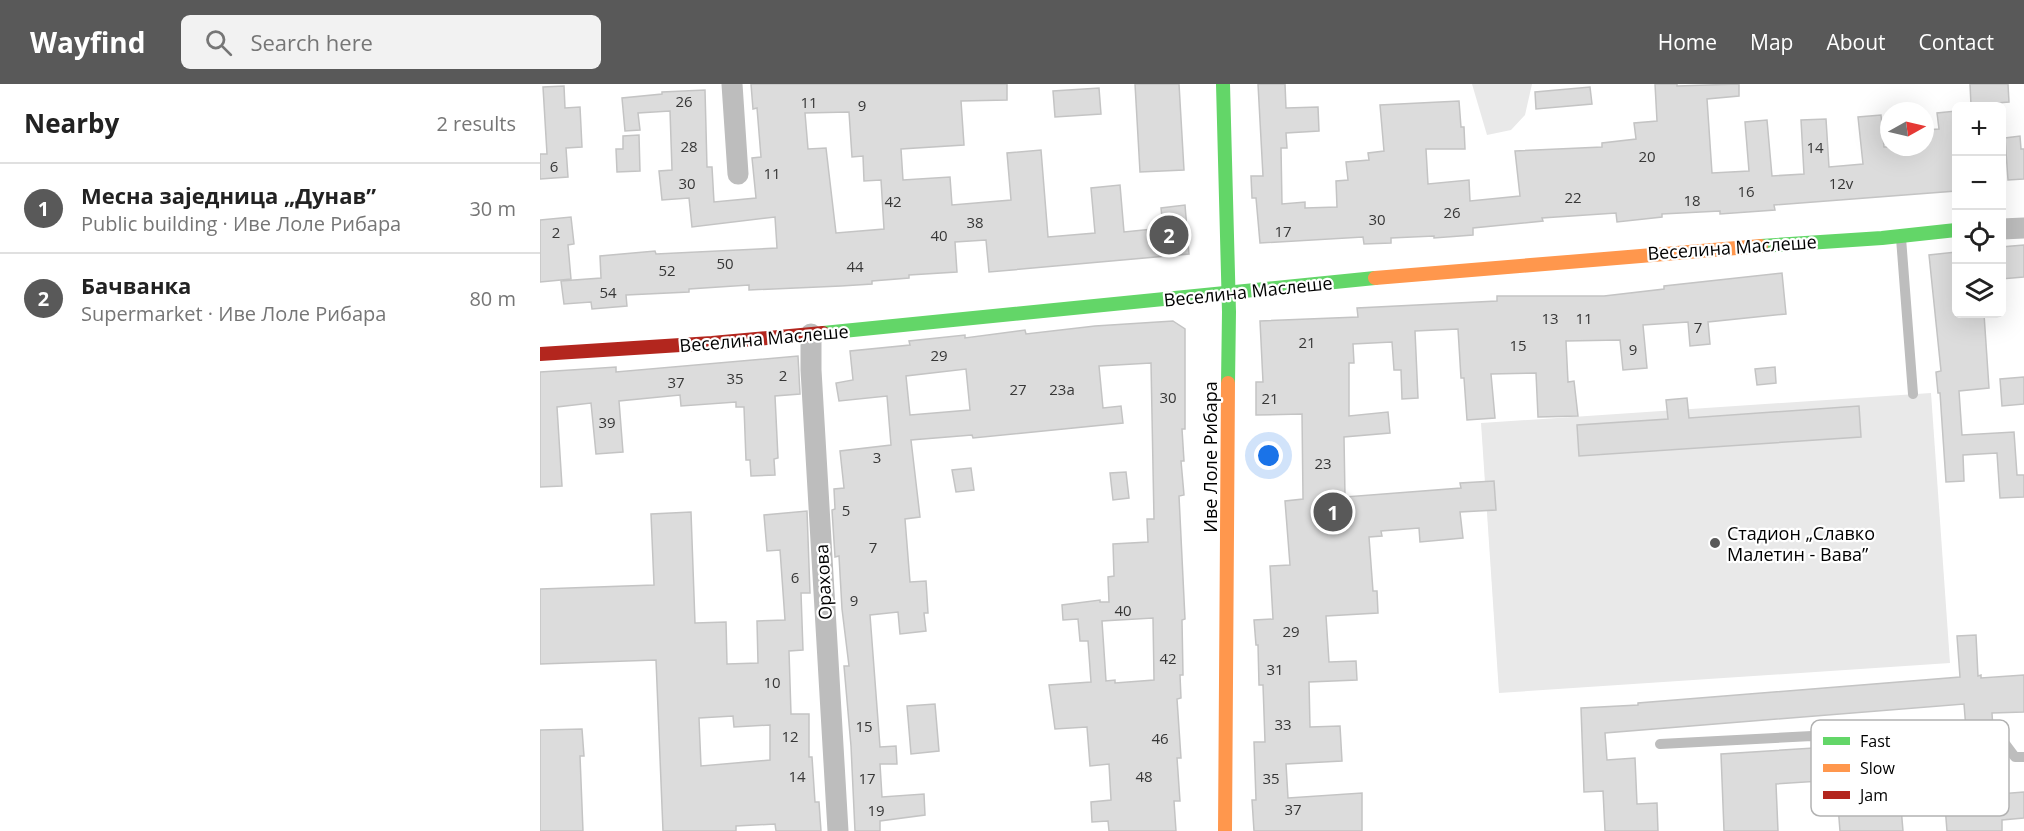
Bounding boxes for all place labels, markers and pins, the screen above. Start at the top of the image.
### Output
pin: 2 [1150,212,1188,258]
pin: 1 [1314,490,1352,534]
place label: Стадион „Славко Малетин - Вава” [1727,521,1875,566]
marker: Стадион „Славко Малетин - Вава” [1708,536,1722,550]

